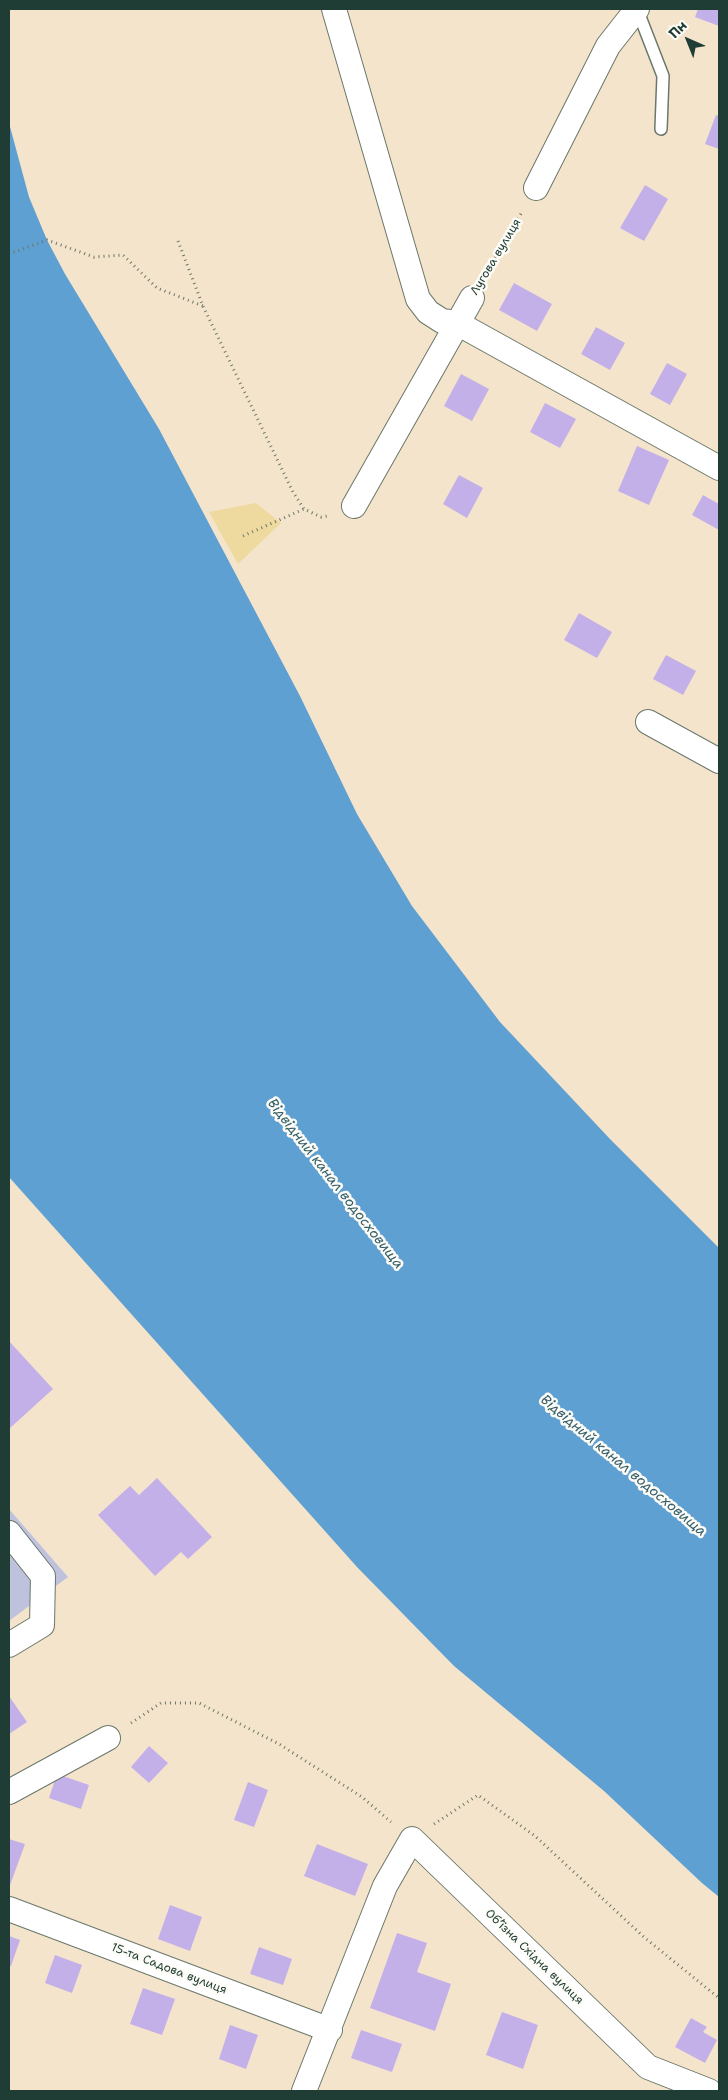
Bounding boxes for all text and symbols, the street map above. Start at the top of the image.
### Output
north arrow [663,15,713,65]
text: Пн [665,16,690,42]
street label: Лугова вулиця [468,216,524,298]
water label: Відвідний канал водосховища [263,1096,407,1272]
water label: Відвідний канал водосховища [537,1392,709,1540]
street label: Обʼїзна Східна вулиця [482,1906,586,2008]
street label: 15-та Садова вулиця [109,1940,229,1998]

